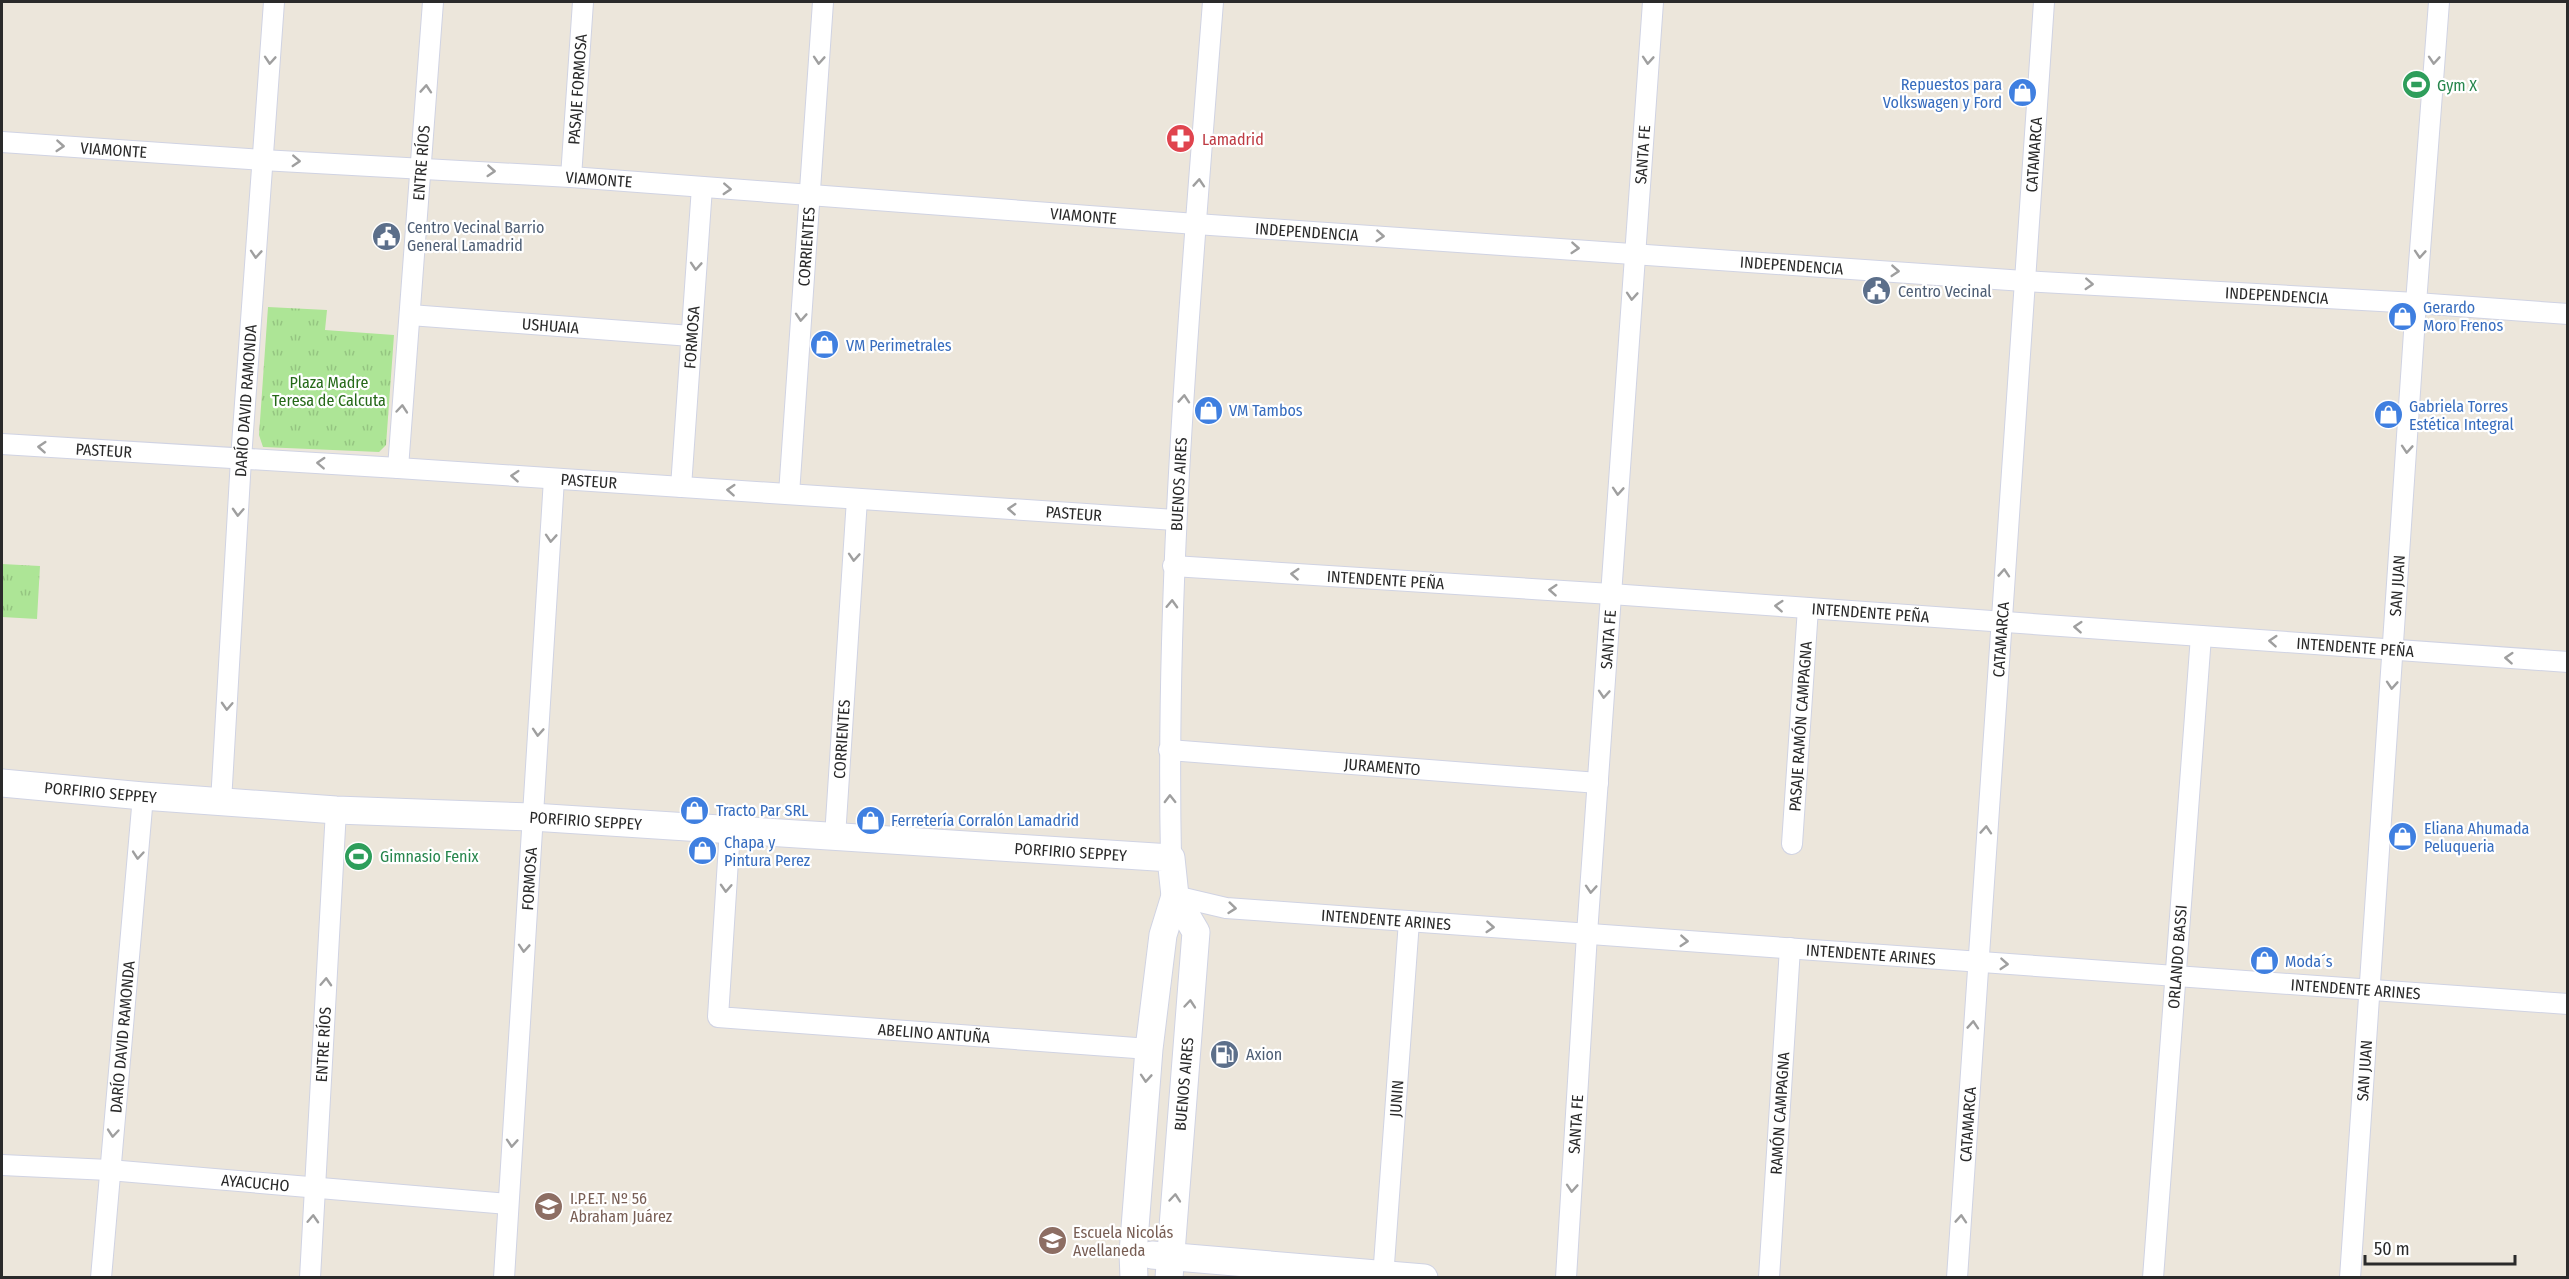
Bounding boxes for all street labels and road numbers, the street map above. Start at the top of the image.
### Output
street label: PASAJE FORMOSA [564,33,590,145]
street label: CATAMARCA [2022,116,2046,193]
street label: ENTRE RÍOS [409,124,433,201]
street label: SANTA FE [1631,124,1654,185]
street label: VIAMONTE [80,138,148,162]
street label: VIAMONTE [565,167,633,191]
street label: VIAMONTE [1049,204,1117,228]
street label: CORRIENTES [794,206,818,287]
street label: INDEPENDENCIA [1255,219,1360,245]
street label: INDEPENDENCIA [1739,252,1845,278]
street label: INDEPENDENCIA [2225,283,2330,308]
street label: FORMOSA [680,305,703,370]
street label: USHUAIA [521,314,580,337]
street label: DARÍO DAVID RAMONDA [230,323,260,478]
street label: BUENOS AIRES [1167,437,1191,531]
street label: PASTEUR [75,439,133,461]
street label: PASTEUR [560,469,618,492]
street label: PASTEUR [1045,502,1103,525]
street label: SAN JUAN [2385,554,2408,617]
street label: INTENDENTE PEÑA [1326,566,1446,593]
street label: INTENDENTE PEÑA [1811,599,1930,626]
street label: CATAMARCA [1988,600,2013,678]
street label: SANTA FE [1596,609,1619,670]
street label: INTENDENTE PEÑA [2296,633,2415,661]
street label: PASAJE RAMÓN CAMPAGNA [1785,640,1815,812]
street label: CORRIENTES [829,699,853,779]
street label: JURAMENTO [1344,754,1421,779]
street label: PORFIRIO SEPPEY [44,777,157,806]
street label: PORFIRIO SEPPEY [529,807,643,834]
street label: PORFIRIO SEPPEY [1014,838,1128,865]
street label: FORMOSA [518,846,540,911]
street label: ORLANDO BASSI [2164,904,2190,1010]
street label: INTENDENTE ARINES [1321,905,1452,934]
street label: INTENDENTE ARINES [1805,940,1937,968]
street label: DARÍO DAVID RAMONDA [106,959,138,1114]
street label: INTENDENTE ARINES [2290,975,2421,1003]
street label: ENTRE RÍOS [311,1006,335,1083]
street label: ABELINO ANTUÑA [877,1019,991,1047]
street label: BUENOS AIRES [1170,1036,1198,1132]
street label: SAN JUAN [2352,1039,2376,1102]
street label: RAMÓN CAMPAGNA [1766,1051,1793,1175]
street label: JUNIN [1385,1079,1407,1118]
street label: CATAMARCA [1955,1085,1980,1163]
street label: SANTA FE [1564,1094,1587,1154]
street label: AYACUCHO [220,1170,290,1195]

